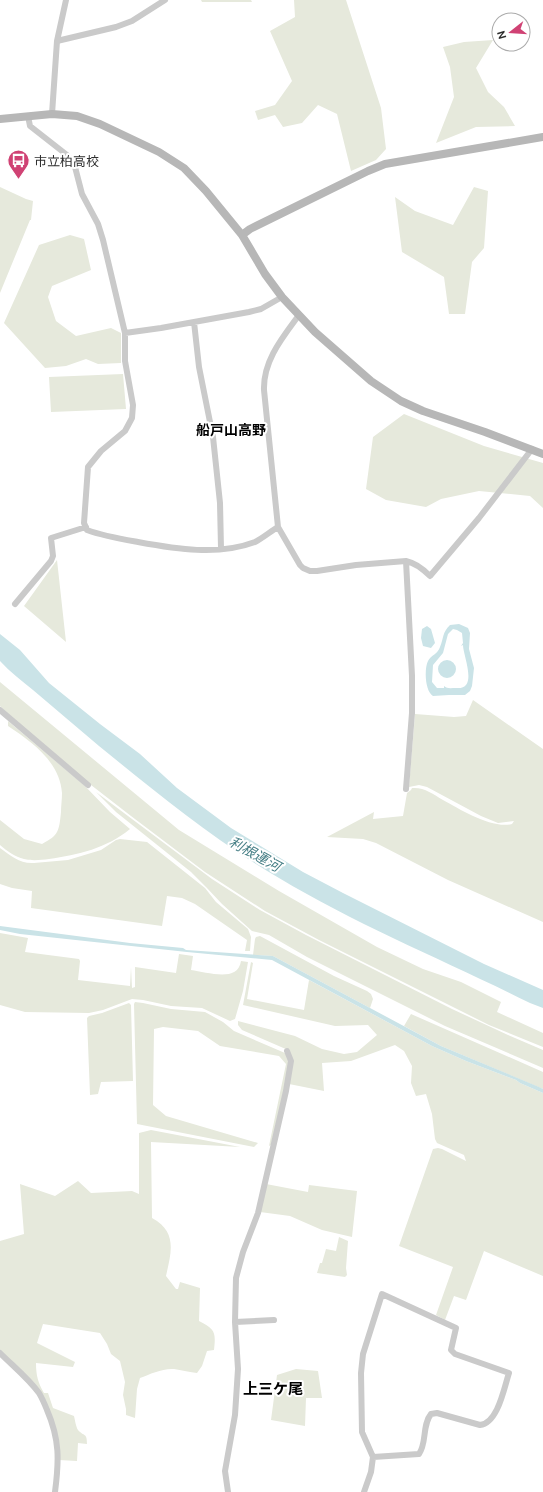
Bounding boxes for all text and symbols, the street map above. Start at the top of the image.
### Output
north arrow [491,12,531,52]
text: N [494,29,508,41]
bus stop icon: 市立柏高校 [6,148,32,181]
place label: 市立柏高校 [34,154,99,168]
district label: 船戸山高野 [196,422,266,438]
water label: 利根運河 [227,833,286,876]
district label: 上三ケ尾 [243,1380,303,1397]

